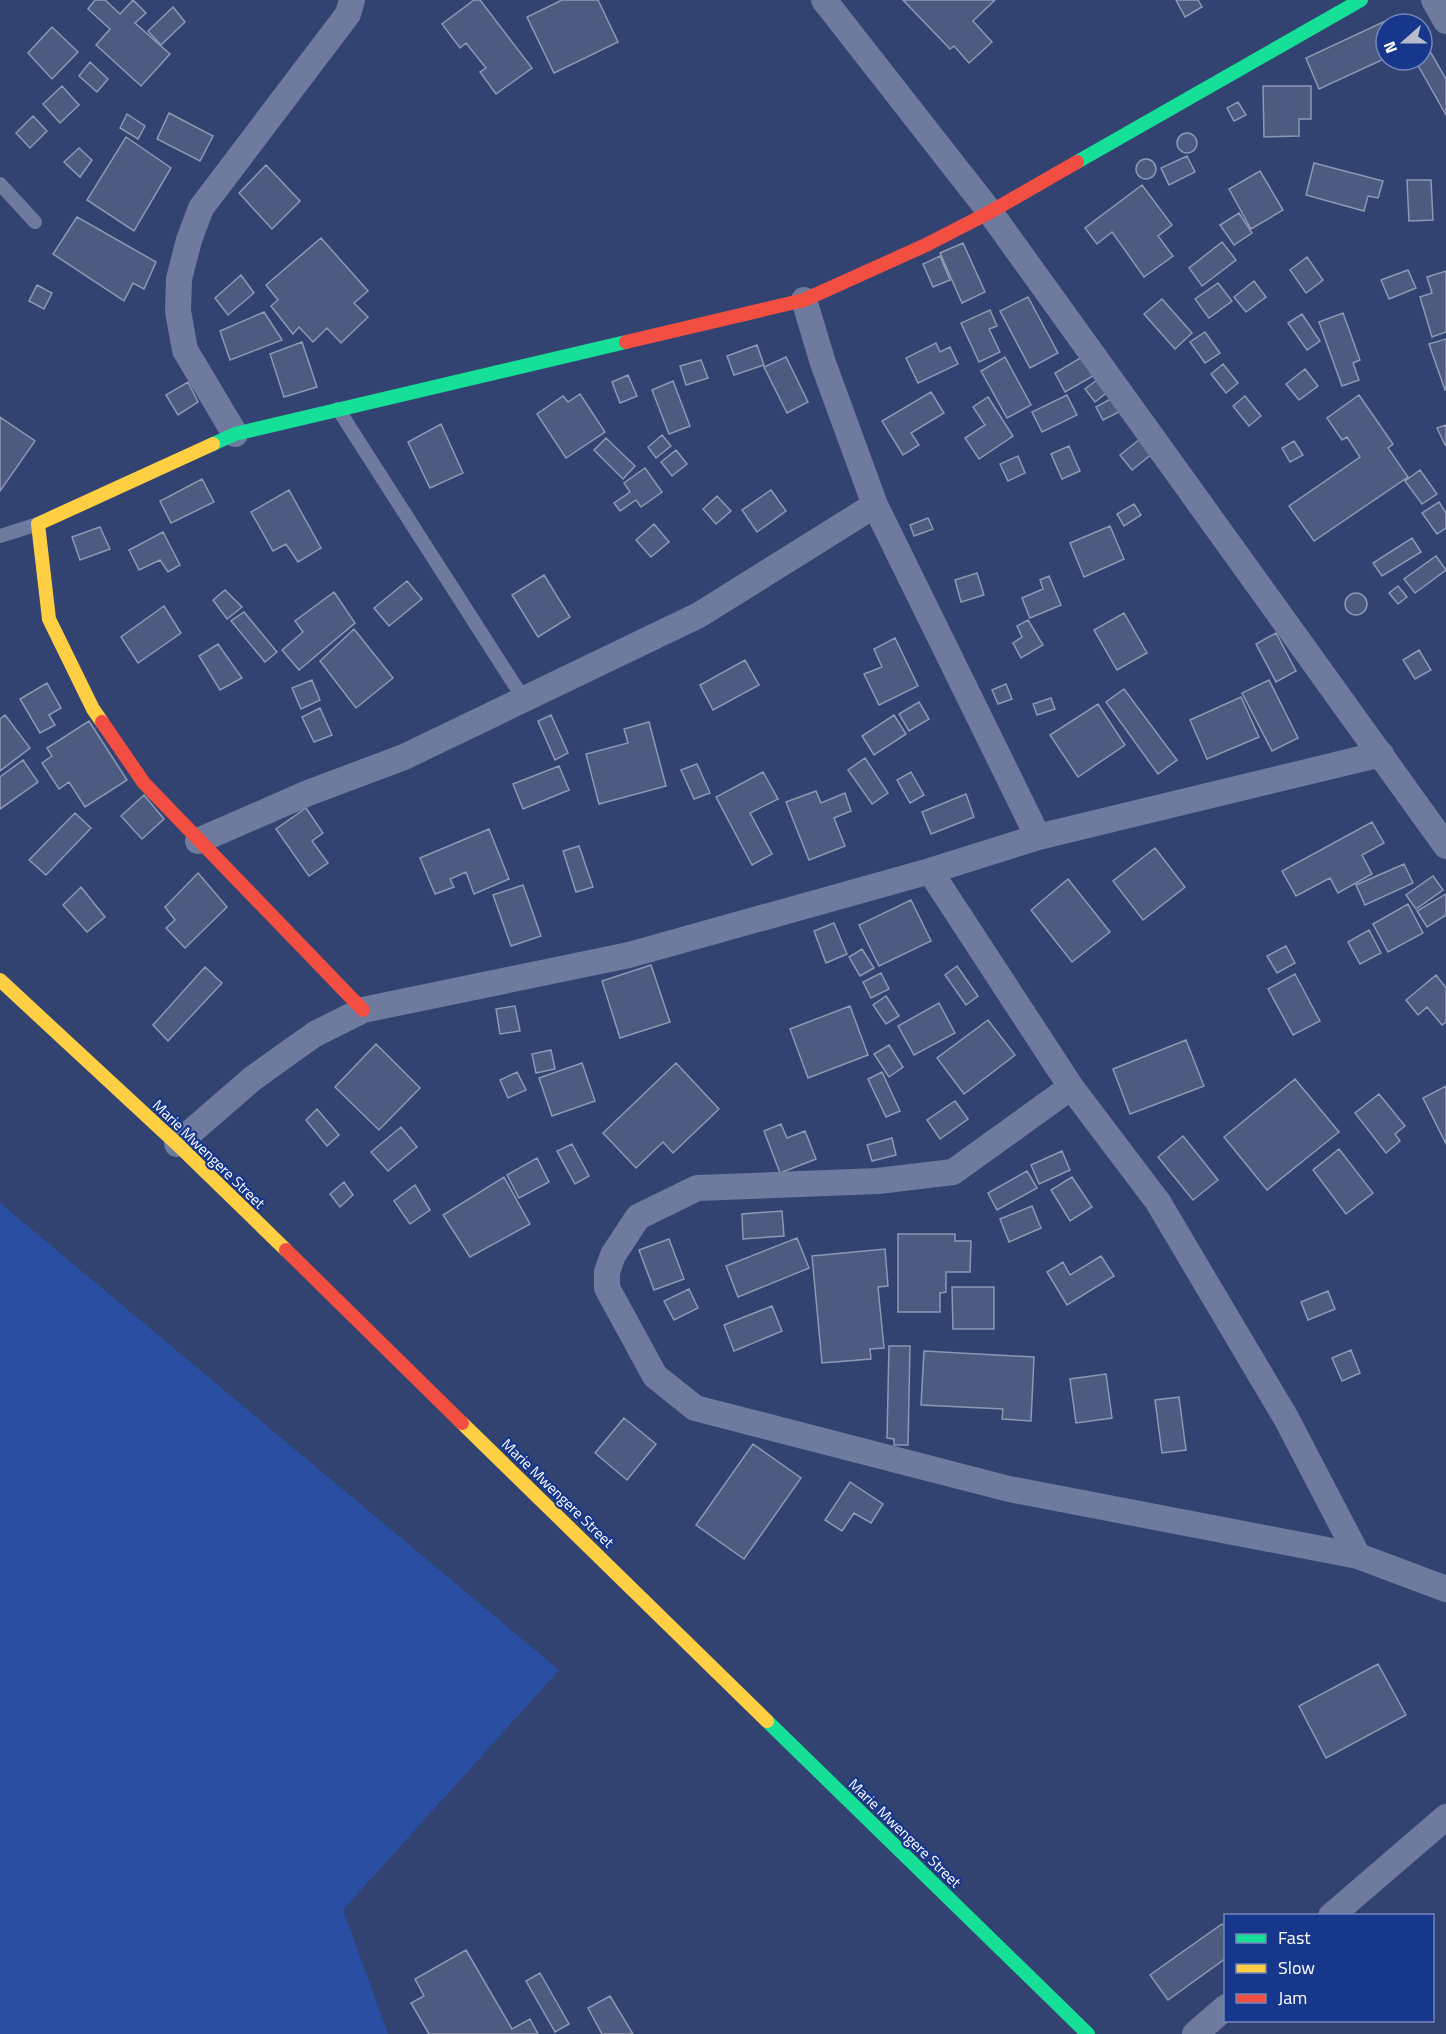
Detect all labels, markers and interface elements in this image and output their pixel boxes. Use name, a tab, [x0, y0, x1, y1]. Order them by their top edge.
north arrow	[1374, 12, 1434, 72]
text: N	[1377, 38, 1403, 57]
street label: Marie Mwengere Street	[147, 1094, 271, 1215]
street label: Marie Mwengere Street	[496, 1433, 620, 1554]
street label: Marie Mwengere Street	[843, 1773, 967, 1894]
legend	[1224, 1914, 1434, 2022]
text: Fast	[1278, 1924, 1311, 1951]
text: Slow	[1278, 1954, 1315, 1981]
text: Jam	[1278, 1984, 1307, 2011]

